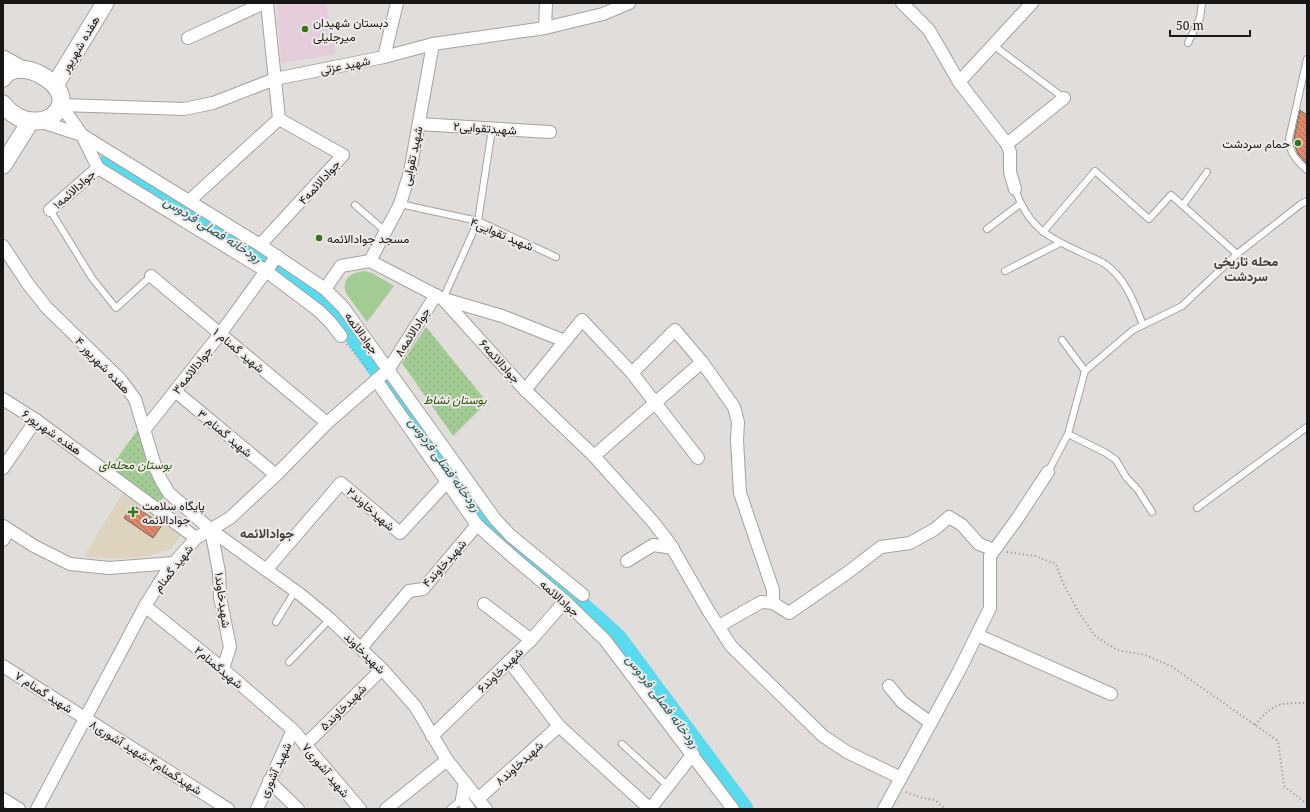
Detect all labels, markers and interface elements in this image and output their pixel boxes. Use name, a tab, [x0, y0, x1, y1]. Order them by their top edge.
street label: هفده شهریور	[56, 12, 104, 76]
scale bar	[1170, 12, 1250, 38]
place label: دبستان شهیدان میرجلیلی	[313, 14, 389, 45]
text: 50 m	[1176, 17, 1204, 34]
marker: دبستان شهیدان میرجلیلی	[300, 24, 310, 34]
street label: شهید عزتی	[318, 52, 372, 78]
street label: شهیدتقوایی۲	[453, 117, 517, 139]
street label: شهید تقوایی	[397, 125, 427, 187]
place label: حمام سردشت	[1222, 135, 1290, 152]
marker: حمام سردشت	[1293, 138, 1303, 148]
street label: جوادالائمه۴	[294, 156, 344, 208]
street label: جوادالائمه۱	[49, 165, 99, 213]
water label: رودخانه فصلی فردوس	[160, 192, 266, 267]
street label: شهید تقوایی۴	[468, 213, 536, 255]
place label: مسجد جوادالائمه	[327, 230, 410, 247]
marker: مسجد جوادالائمه	[314, 233, 324, 243]
district label: محله تاریخی سردشت	[1214, 252, 1278, 285]
street label: جوادالائمه۸	[390, 304, 434, 360]
street label: جوادالائمه	[341, 308, 383, 358]
street label: شهید گمنام ۱	[210, 323, 268, 377]
street label: هفده شهریور ۴	[71, 333, 135, 397]
street label: جوادالائمه۶	[476, 335, 524, 387]
street label: جوادالائمه۳	[168, 343, 216, 397]
park label: بوستان نشاط	[424, 391, 487, 408]
street label: هفده شهریور۶	[19, 405, 85, 459]
street label: شهید گمنام ۳	[194, 405, 256, 461]
water label: رودخانه فصلی فردوس	[405, 413, 486, 515]
park label: بوستان محله‌ای	[98, 456, 172, 473]
street label: شهیدخاوند۲	[343, 483, 399, 535]
place label: پایگاه سلامت جوادالائمه	[142, 497, 205, 528]
marker: پایگاه سلامت جوادالائمه	[127, 506, 139, 518]
district label: جوادالائمه	[240, 524, 294, 542]
street label: شهیدخاوند۴	[418, 535, 470, 591]
street label: شهید گمنام	[149, 541, 197, 595]
street label: شهیدخاوند۱	[211, 571, 235, 629]
street label: جوادالائمه	[536, 576, 584, 620]
street label: شهیدخاوند	[340, 628, 390, 678]
street label: شهیدگمنام۲	[191, 642, 247, 692]
street label: شهیدخاوند۶	[473, 644, 527, 696]
water label: رودخانه فصلی فردوس	[622, 651, 704, 752]
street label: شهید گمنام ۷	[12, 667, 76, 717]
street label: شهیدخاوند۵	[316, 680, 370, 734]
street label: شهیدگمنام۴-شهید آشوری۸	[86, 715, 206, 799]
street label: شهیدخاوند۸	[491, 737, 547, 789]
street label: شهید آشوری	[255, 739, 295, 801]
street label: شهید آشوری۷	[298, 739, 354, 801]

